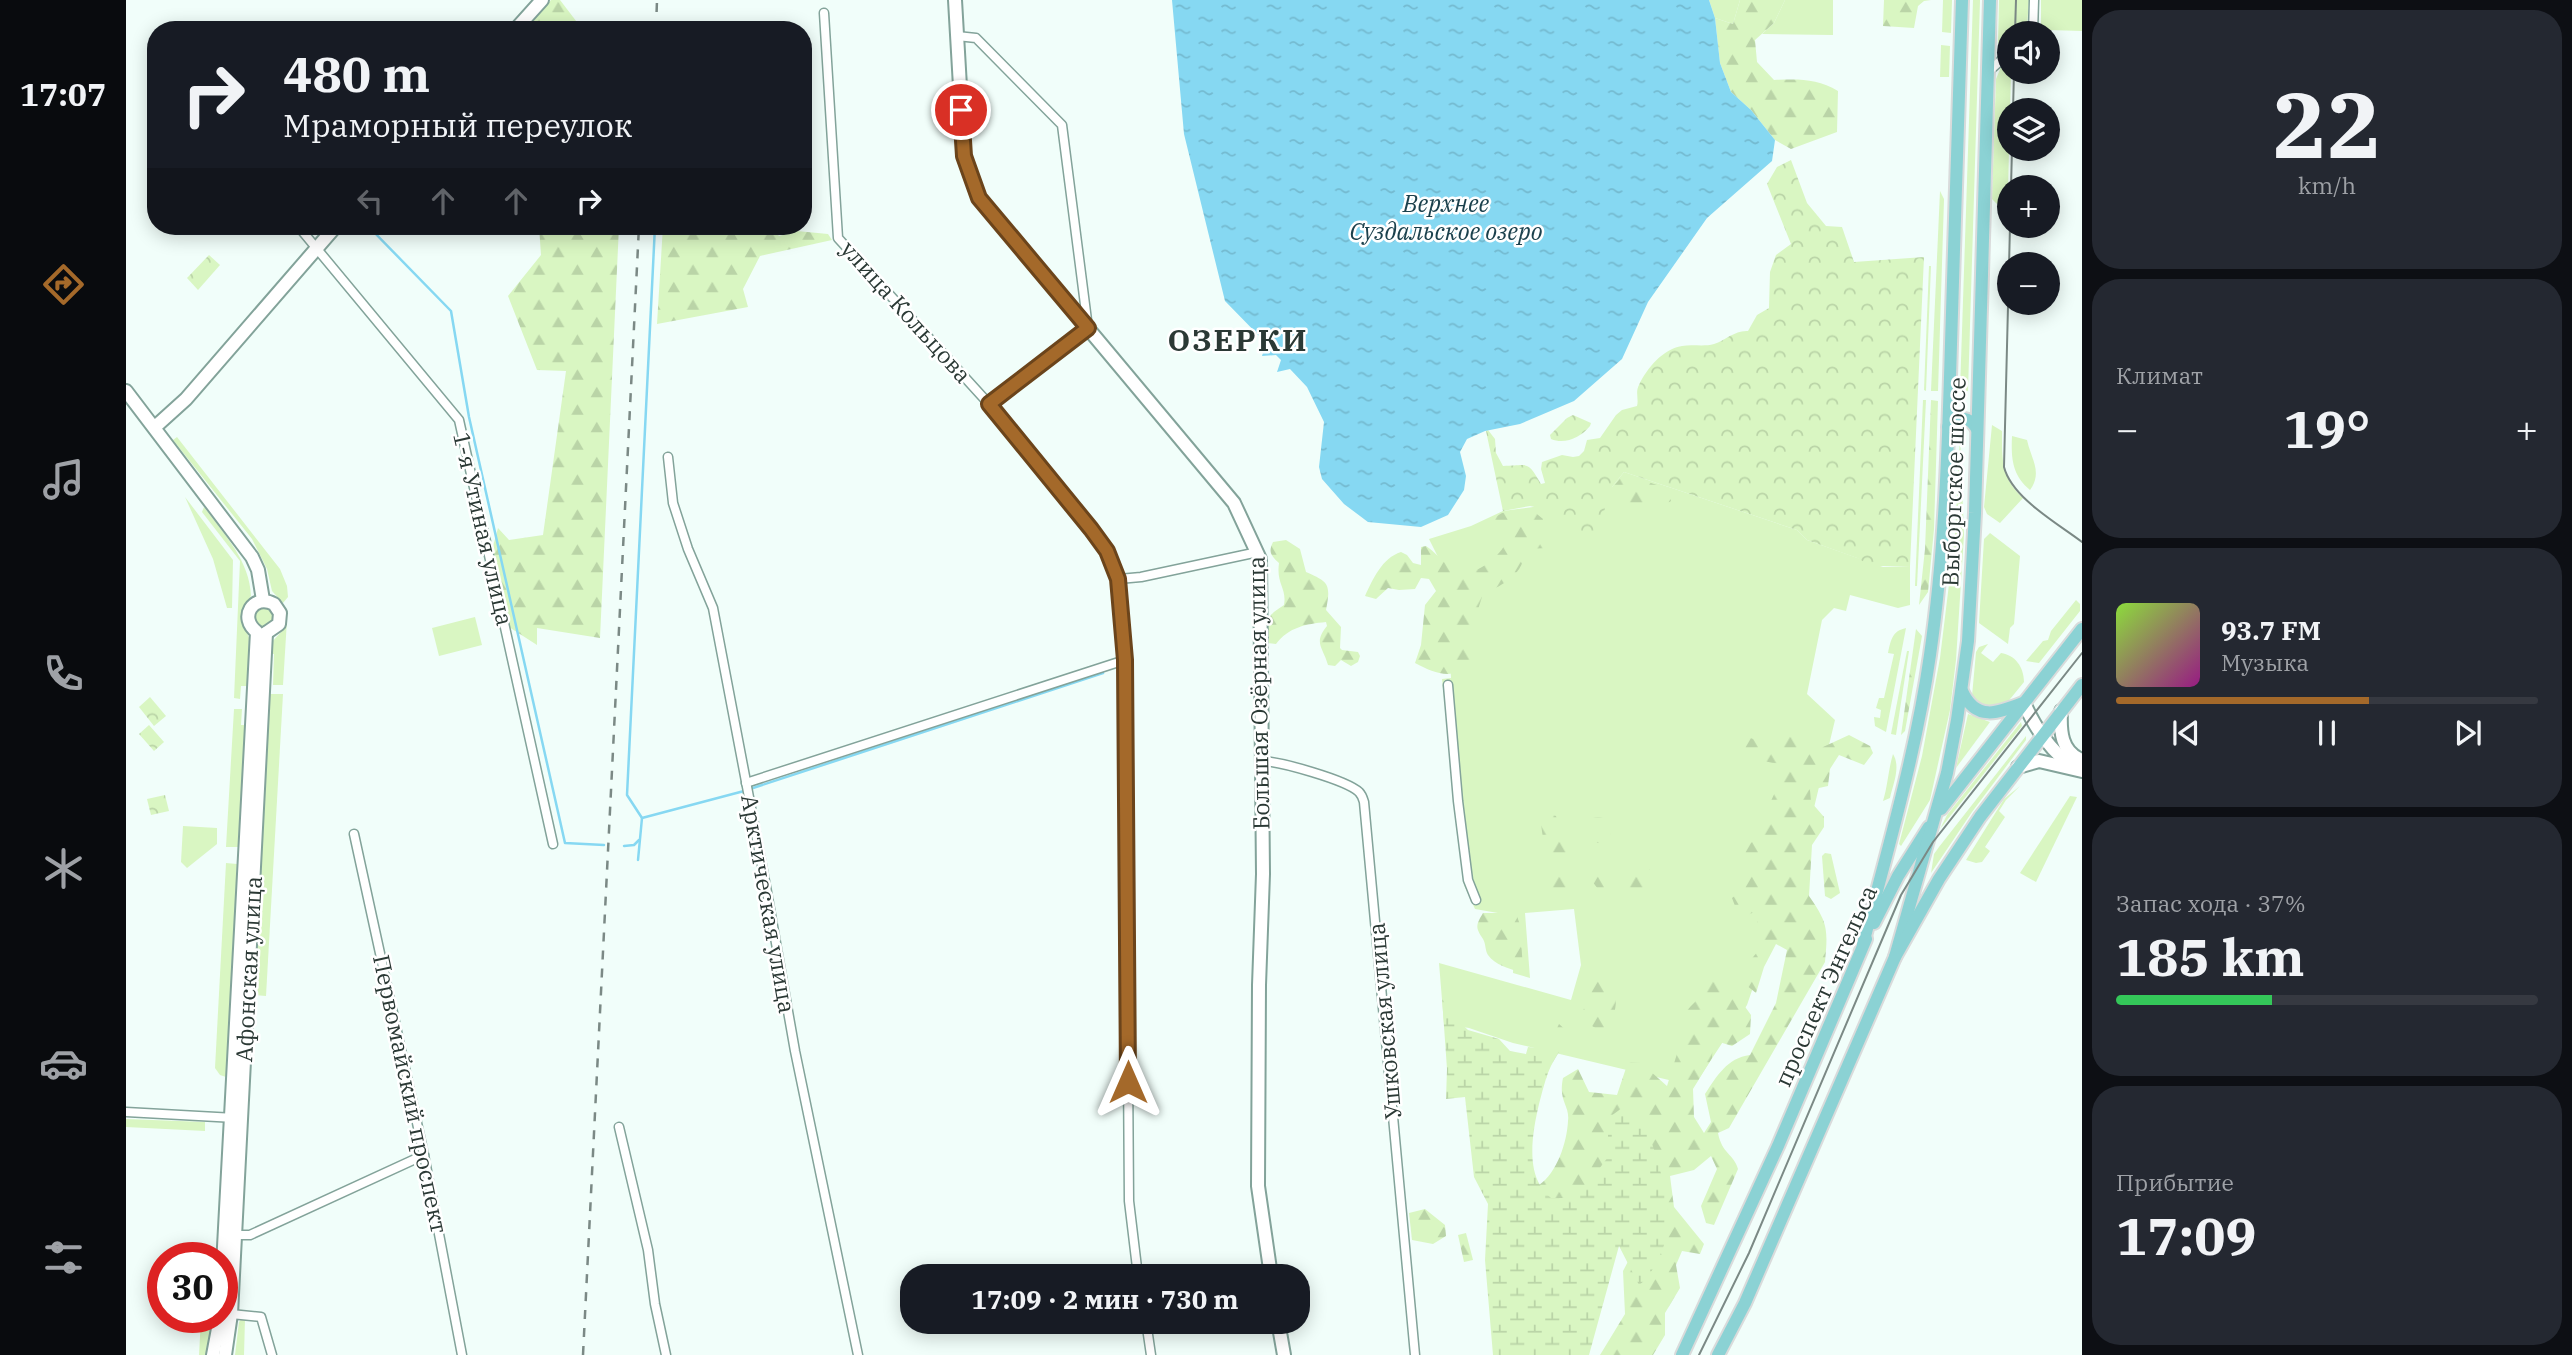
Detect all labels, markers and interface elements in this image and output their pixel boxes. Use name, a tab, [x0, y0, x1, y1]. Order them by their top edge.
map controls	[1997, 21, 2060, 315]
button: sound	[1997, 21, 2060, 84]
text: 480 m	[283, 42, 430, 105]
icon: right	[168, 49, 259, 140]
text: 22	[2272, 65, 2382, 183]
text: 17:07	[20, 73, 106, 115]
pin	[931, 80, 991, 140]
icon: arrive	[942, 91, 980, 129]
button: layers	[1997, 98, 2060, 161]
text: Мраморный переулок	[283, 104, 632, 146]
text: km/h	[2298, 170, 2356, 200]
button: +	[1997, 175, 2060, 238]
icon: left	[351, 182, 389, 220]
icon: ahead	[424, 182, 462, 220]
icon: ahead	[497, 182, 535, 220]
icon: right	[570, 182, 608, 220]
water label: Верхнее Суздальское озеро	[1349, 187, 1543, 247]
street label: улица Кольцова	[835, 234, 979, 389]
button: −	[1997, 252, 2060, 315]
icon: directions	[39, 260, 88, 309]
district label: ОЗЕРКИ	[1167, 320, 1309, 359]
text: Климат	[2116, 360, 2203, 390]
street label: Выборгское шоссе	[1934, 377, 1972, 587]
text: 19°	[2284, 395, 2370, 462]
text: −	[2116, 404, 2139, 453]
text: +	[2515, 404, 2538, 453]
street label: 1-я Утиная улица	[447, 429, 521, 628]
icon: music	[39, 455, 88, 504]
street label: Большая Озёрная улица	[1241, 556, 1275, 830]
text: 93.7 FM	[2221, 613, 2321, 647]
text: Музыка	[2221, 647, 2309, 677]
icon: phone	[39, 649, 88, 698]
icon: previous	[2167, 714, 2205, 752]
icon: pause	[2308, 714, 2346, 752]
icon: next	[2449, 714, 2487, 752]
street label: Арктическая улица	[735, 792, 803, 1015]
icon: climate	[39, 844, 88, 893]
street label: Афонская улица	[228, 875, 268, 1063]
street label: проспект Энгельса	[1767, 880, 1883, 1091]
text: Запас хода · 37%	[2116, 888, 2306, 918]
street label: Ушковская улица	[1360, 921, 1408, 1121]
text: 185 km	[2116, 923, 2305, 990]
street label: Первомайский проспект	[367, 952, 455, 1236]
icon: car	[39, 1039, 88, 1088]
position arrow	[1091, 1045, 1165, 1119]
text: Прибытие	[2116, 1167, 2234, 1197]
text: 17:09	[2116, 1202, 2257, 1269]
icon: filters	[39, 1233, 88, 1282]
speed limit sign: 30	[147, 1242, 238, 1333]
text: 17:09 · 2 мин · 730 m	[971, 1282, 1239, 1316]

